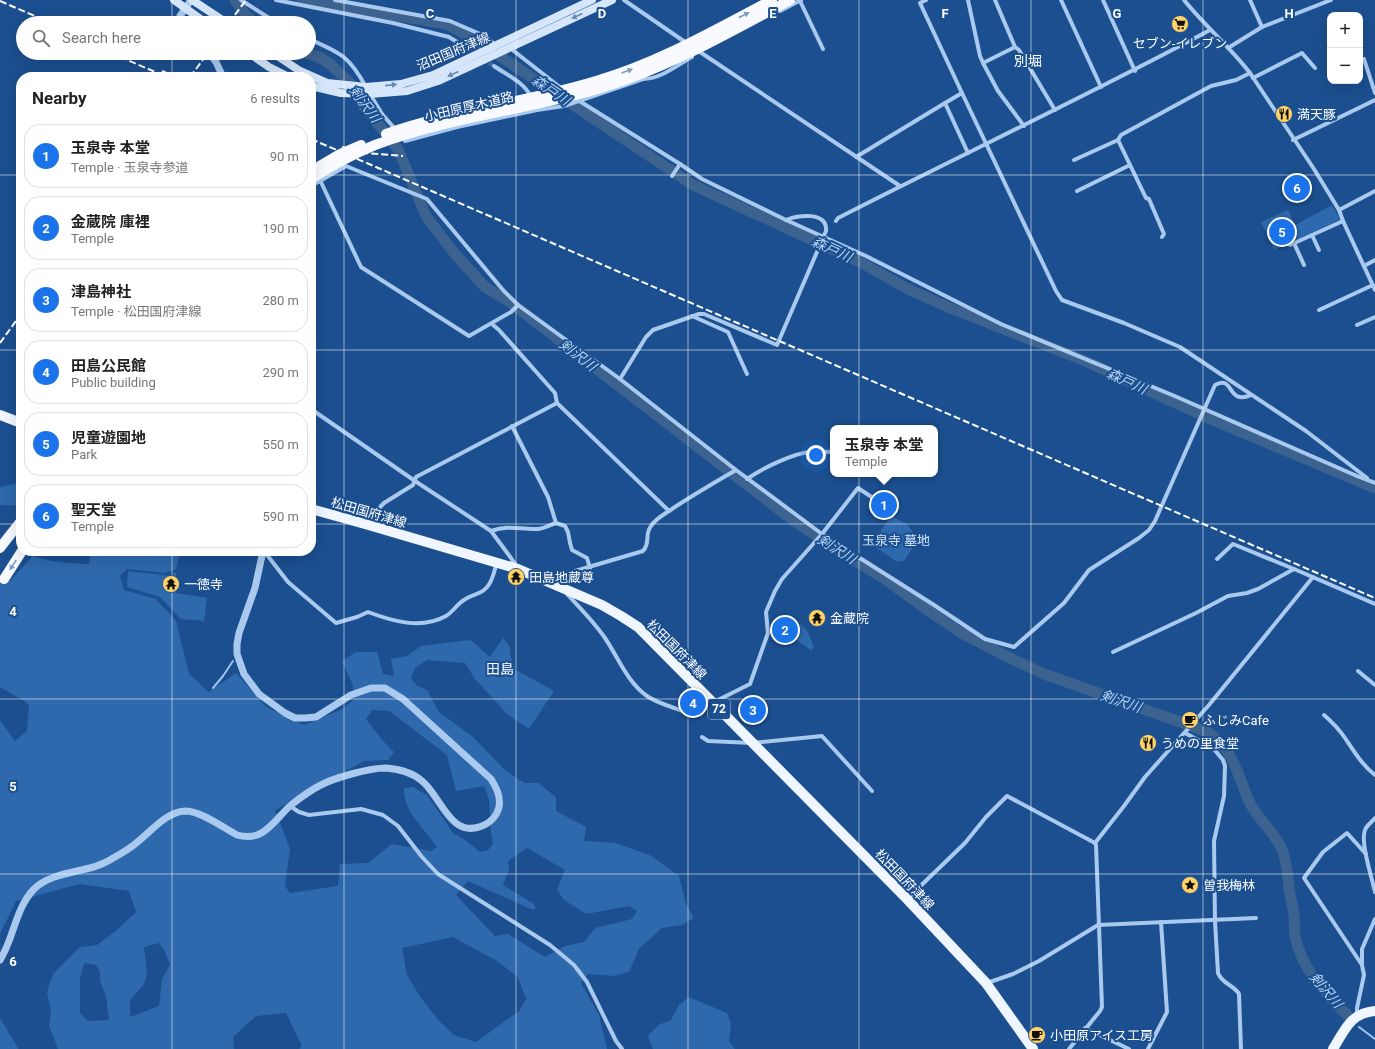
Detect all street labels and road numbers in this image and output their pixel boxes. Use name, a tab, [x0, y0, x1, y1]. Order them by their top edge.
street label: 沼田国府津線	[414, 29, 492, 74]
street label: 小田原厚木道路	[423, 89, 515, 124]
street label: 松田国府津線	[329, 495, 408, 530]
street label: 松田国府津線	[644, 616, 710, 682]
road number: 72	[708, 699, 730, 719]
street label: 松田国府津線	[872, 846, 937, 913]

